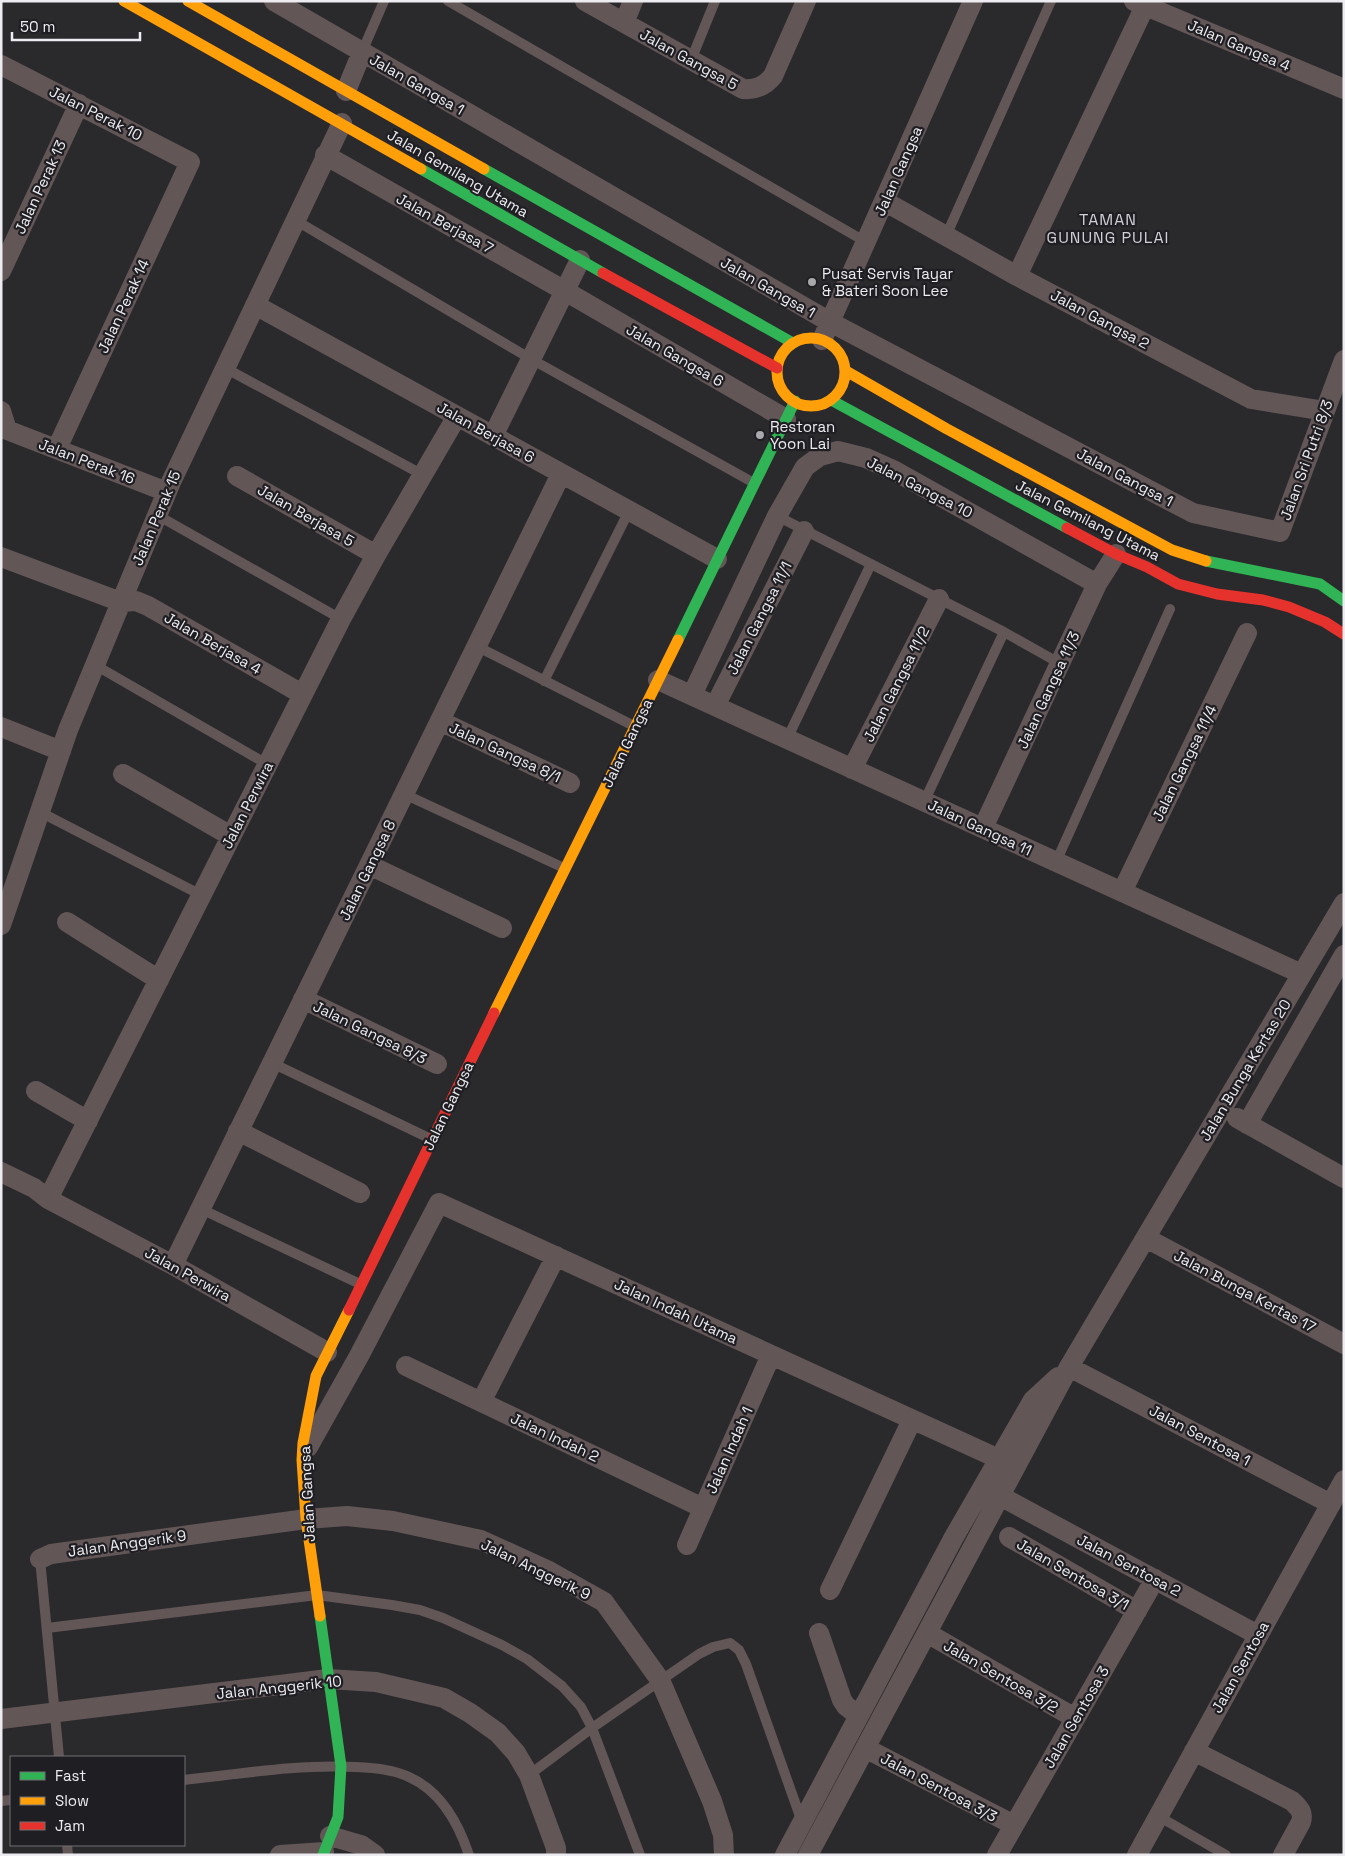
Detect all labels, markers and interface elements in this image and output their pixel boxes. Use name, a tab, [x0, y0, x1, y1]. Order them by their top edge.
scale bar	[12, 10, 140, 42]
street label: Jalan Gangsa 4	[1185, 15, 1293, 75]
text: 50 m	[20, 17, 55, 36]
street label: Jalan Gangsa 5	[637, 24, 741, 94]
street label: Jalan Gangsa 1	[366, 49, 468, 119]
street label: Jalan Perak 10	[46, 81, 146, 145]
street label: Jalan Gangsa	[870, 123, 926, 219]
street label: Jalan Gemilang Utama	[384, 125, 532, 221]
street label: Jalan Perak 13	[10, 137, 70, 237]
street label: Jalan Berjasa 7	[393, 189, 497, 257]
district label: TAMAN GUNUNG PULAI	[1047, 209, 1169, 248]
street label: Jalan Gangsa 1	[717, 252, 819, 322]
street label: Jalan Perak 14	[93, 256, 153, 356]
place label: Pusat Servis Tayar & Bateri Soon Lee	[822, 264, 954, 300]
marker: Pusat Servis Tayar & Bateri Soon Lee	[806, 276, 818, 288]
street label: Jalan Gangsa 2	[1047, 285, 1153, 353]
street label: Jalan Gangsa 6	[623, 319, 727, 391]
street label: Jalan Berjasa 6	[434, 397, 538, 467]
street label: Jalan Sri Putri 8/3	[1275, 397, 1337, 523]
place label: Restoran Yoon Lai	[770, 417, 835, 453]
marker: Restoran Yoon Lai	[754, 429, 766, 441]
street label: Jalan Perak 16	[36, 434, 138, 488]
street label: Jalan Gangsa 1	[1074, 444, 1176, 510]
street label: Jalan Gangsa 10	[864, 452, 976, 522]
street label: Jalan Perak 15	[127, 468, 185, 568]
street label: Jalan Gemilang Utama	[1012, 475, 1164, 565]
street label: Jalan Berjasa 5	[254, 480, 358, 550]
street label: Jalan Gangsa 11/1	[722, 558, 796, 678]
street label: Jalan Berjasa 4	[161, 608, 265, 678]
street label: Jalan Gangsa 11/2	[859, 623, 933, 745]
street label: Jalan Gangsa 11/3	[1012, 628, 1084, 752]
street label: Jalan Gangsa	[597, 695, 657, 790]
street label: Jalan Gangsa 11/4	[1147, 701, 1221, 825]
street label: Jalan Gangsa 8/1	[446, 718, 564, 786]
street label: Jalan Perwira	[217, 758, 277, 852]
street label: Jalan Gangsa 11	[925, 795, 1035, 859]
street label: Jalan Gangsa 8	[334, 817, 400, 923]
street label: Jalan Gangsa 8/3	[310, 996, 430, 1068]
street label: Jalan Bunga Kertas 20	[1195, 996, 1295, 1144]
street label: Jalan Gangsa	[418, 1058, 478, 1153]
street label: Jalan Perwira	[142, 1243, 235, 1306]
street label: Jalan Bunga Kertas 17	[1171, 1245, 1319, 1337]
street label: Jalan Indah Utama	[611, 1274, 741, 1348]
street label: Jalan Sentosa 1	[1146, 1400, 1254, 1470]
street label: Jalan Indah 1	[701, 1404, 757, 1496]
street label: Jalan Indah 2	[508, 1408, 602, 1466]
street label: Jalan Gangsa	[295, 1445, 319, 1543]
street label: Jalan Anggerik 9	[66, 1525, 188, 1561]
street label: Jalan Sentosa 2	[1074, 1530, 1184, 1600]
street label: Jalan Anggerik 9	[478, 1534, 594, 1604]
street label: Jalan Sentosa 3/1	[1013, 1534, 1133, 1614]
street label: Jalan Sentosa	[1207, 1618, 1273, 1716]
street label: Jalan Sentosa 3/2	[940, 1635, 1062, 1717]
street label: Jalan Sentosa 3	[1039, 1663, 1113, 1771]
street label: Jalan Anggerik 10	[215, 1671, 343, 1703]
street label: Jalan Sentosa 3/3	[877, 1748, 1001, 1826]
legend	[10, 1756, 185, 1846]
text: Fast	[55, 1766, 86, 1785]
text: Slow	[55, 1791, 89, 1810]
text: Jam	[55, 1816, 85, 1835]

